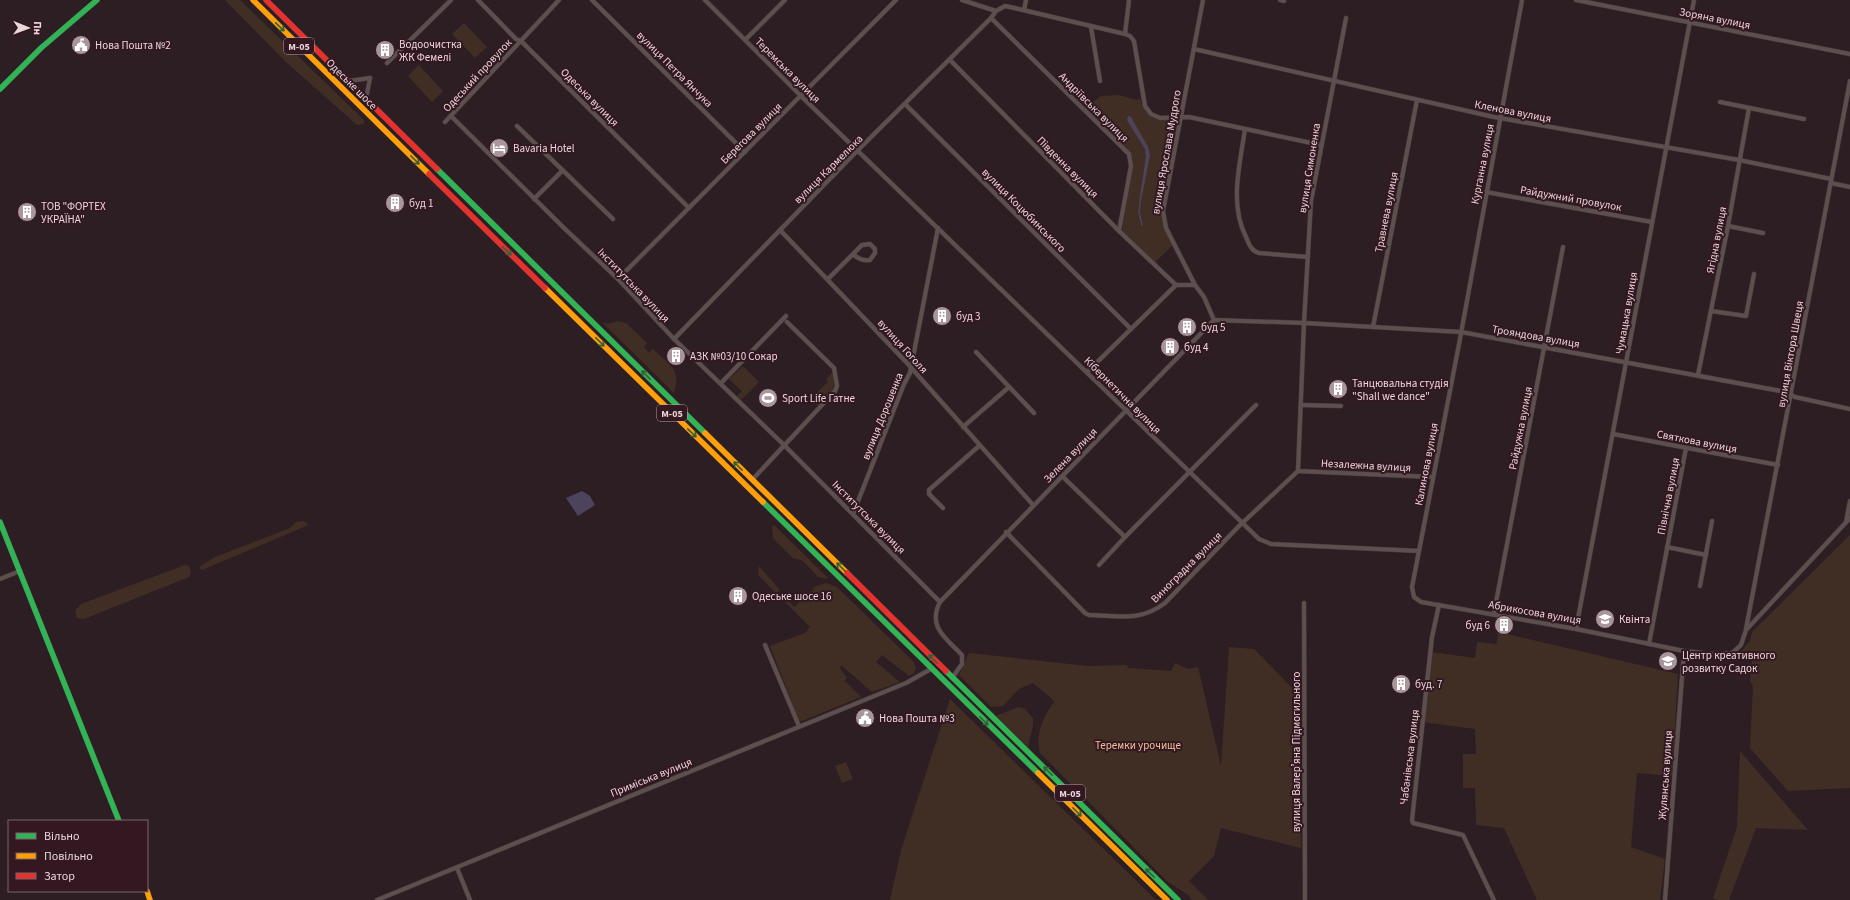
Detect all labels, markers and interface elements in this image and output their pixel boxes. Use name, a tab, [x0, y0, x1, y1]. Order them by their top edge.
street label: Зоряна вулиця	[1678, 4, 1752, 33]
north arrow	[8, 8, 48, 48]
text: Пн	[30, 21, 45, 35]
one-way arrow	[275, 22, 285, 32]
street label: вулиця Петра Янчука	[633, 28, 716, 111]
public building icon: Нова Пошта №2	[70, 34, 92, 56]
street label: Теремська вулиця	[752, 34, 824, 106]
street label: Одеський провулок	[439, 35, 516, 115]
place label: Водоочистка ЖК Фемелі	[399, 37, 462, 65]
place label: Нова Пошта №2	[95, 38, 171, 53]
road number: М-05	[284, 38, 314, 54]
building icon: Водоочистка ЖК Фемелі	[374, 39, 396, 61]
street label: Одеське шосе	[323, 56, 381, 114]
street label: Одеська вулиця	[557, 65, 622, 130]
street label: Андріївська вулиця	[1055, 69, 1132, 146]
street label: вулиця Ярослава Мудрого	[1148, 89, 1185, 215]
street label: Кленова вулиця	[1473, 97, 1553, 126]
street label: Берегова вулиця	[717, 99, 785, 167]
street label: вулиця Симоненка	[1295, 122, 1324, 214]
street label: Курганна вулиця	[1467, 123, 1498, 206]
street label: вулиця Кармелюка	[791, 132, 866, 207]
street label: Південна вулиця	[1034, 133, 1102, 201]
hotel icon: Bavaria Hotel	[488, 137, 510, 159]
place label: Bavaria Hotel	[513, 141, 575, 156]
one-way arrow	[410, 155, 420, 165]
street label: вулиця Коцюбинського	[978, 165, 1069, 256]
street label: Травнева вулиця	[1371, 170, 1402, 254]
street label: Райдужний провулок	[1519, 182, 1623, 215]
building icon: буд 1	[384, 192, 406, 214]
place label: буд 1	[409, 196, 434, 211]
place label: ТОВ "ФОРТЕХ УКРАЇНА"	[41, 199, 106, 227]
building icon: ТОВ "ФОРТЕХ УКРАЇНА"	[16, 201, 38, 223]
street label: Ягідна вулиця	[1703, 205, 1730, 275]
street label: Інститутська вулиця	[594, 245, 673, 326]
one-way arrow	[502, 246, 512, 256]
street label: Чумацька вулиця	[1612, 271, 1641, 355]
street label: вулиця Віктора Швеця	[1774, 300, 1807, 409]
building icon: буд 3	[931, 305, 953, 327]
place label: буд 3	[956, 309, 981, 324]
street label: вулиця Гоголя	[874, 316, 931, 377]
building icon: буд 5	[1176, 316, 1198, 338]
place label: буд 5	[1201, 320, 1226, 335]
street label: Трояндова вулиця	[1491, 321, 1581, 352]
building icon: буд 4	[1159, 336, 1181, 358]
one-way arrow	[595, 337, 605, 347]
place label: буд 4	[1184, 340, 1209, 355]
building icon: АЗК №03/10 Сокар	[665, 345, 687, 367]
place label: АЗК №03/10 Сокар	[690, 349, 778, 364]
street label: Кібернетична вулиця	[1081, 353, 1165, 437]
one-way arrow	[641, 370, 651, 380]
street label: вулиця Дорошенка	[858, 370, 907, 462]
place label: Танцювальна студія "Shall we dance"	[1352, 376, 1449, 404]
building icon: Танцювальна студія "Shall we dance"	[1327, 378, 1349, 400]
street label: Райдужна вулиця	[1505, 385, 1536, 471]
sports icon: Sport Life Гатне	[757, 387, 779, 409]
place label: Sport Life Гатне	[782, 391, 856, 406]
road number: М-05	[657, 405, 687, 421]
street label: Калинова вулиця	[1411, 421, 1442, 507]
street label: Зелена вулиця	[1040, 425, 1100, 486]
street label: Святкова вулиця	[1655, 426, 1738, 457]
one-way arrow	[687, 428, 697, 438]
street label: Незалежна вулиця	[1320, 456, 1412, 475]
street label: Північна вулиця	[1654, 456, 1683, 536]
one-way arrow	[733, 461, 743, 471]
street label: Інститутська вулиця	[829, 477, 909, 557]
street label: Виноградна вулиця	[1147, 528, 1225, 606]
one-way arrow	[836, 562, 846, 572]
building icon: Одеське шосе 16	[727, 585, 749, 607]
place label: Одеське шосе 16	[752, 589, 832, 604]
street label: Абрикосова вулиця	[1487, 597, 1583, 628]
school or university icon: Квінта	[1594, 608, 1616, 630]
place label: Квінта	[1619, 612, 1650, 627]
building icon: буд 6	[1493, 614, 1515, 636]
place label: буд 6	[1466, 618, 1491, 633]
place label: Центр креативного розвитку Садок	[1682, 648, 1775, 676]
school or university icon: Центр креативного розвитку Садок	[1657, 650, 1679, 672]
one-way arrow	[928, 654, 938, 664]
street label: вулиця Валерʼяна Підмогильного	[1289, 672, 1304, 832]
building icon: буд. 7	[1390, 673, 1412, 695]
place label: буд. 7	[1415, 677, 1442, 692]
public building icon: Нова Пошта №3	[854, 707, 876, 729]
street label: Чабанівська вулиця	[1396, 709, 1423, 806]
place label: Нова Пошта №3	[879, 711, 955, 726]
one-way arrow	[979, 716, 989, 726]
street label: Жулянська вулиця	[1655, 730, 1676, 820]
park label: Теремки урочище	[1095, 738, 1181, 753]
street label: Приміська вулиця	[608, 754, 694, 801]
one-way arrow	[1043, 766, 1053, 776]
road number: М-05	[1055, 785, 1085, 801]
one-way arrow	[1072, 807, 1082, 817]
legend	[8, 820, 148, 892]
text: Вільно	[44, 828, 80, 845]
text: Повільно	[44, 848, 93, 865]
text: Затор	[44, 868, 75, 885]
one-way arrow	[1145, 868, 1155, 878]

